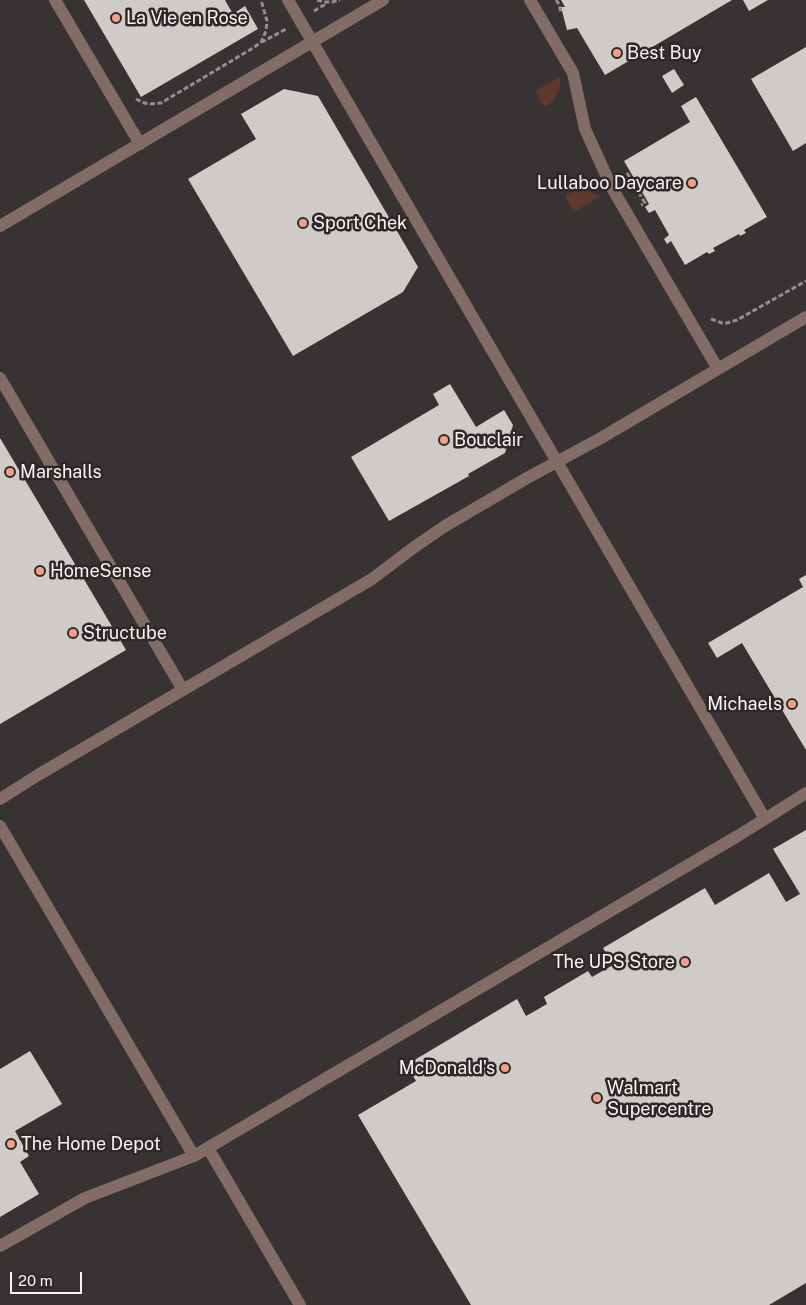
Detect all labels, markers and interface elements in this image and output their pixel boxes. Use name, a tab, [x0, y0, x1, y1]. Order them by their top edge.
place label: La Vie en Rose	[126, 7, 248, 29]
marker: La Vie en Rose	[110, 12, 122, 24]
place label: Best Buy	[627, 42, 702, 64]
marker: Best Buy	[611, 47, 623, 59]
place label: Lullaboo Daycare	[537, 172, 682, 194]
marker: Lullaboo Daycare	[686, 177, 698, 189]
place label: Sport Chek	[313, 212, 407, 234]
marker: Sport Chek	[297, 217, 309, 229]
place label: Bouclair	[454, 429, 523, 451]
marker: Bouclair	[438, 434, 450, 446]
place label: Marshalls	[20, 461, 102, 483]
marker: Marshalls	[4, 466, 16, 478]
place label: HomeSense	[50, 560, 151, 582]
marker: HomeSense	[34, 565, 46, 577]
place label: Structube	[83, 622, 167, 644]
marker: Structube	[67, 627, 79, 639]
place label: Michaels	[707, 693, 782, 715]
marker: Michaels	[786, 698, 798, 710]
place label: The UPS Store	[553, 951, 675, 973]
marker: The UPS Store	[679, 956, 691, 968]
place label: McDonald's	[399, 1057, 495, 1079]
marker: McDonald's	[499, 1062, 511, 1074]
place label: Walmart Supercentre	[607, 1077, 711, 1120]
marker: Walmart Supercentre	[591, 1092, 603, 1104]
place label: The Home Depot	[21, 1133, 161, 1155]
marker: The Home Depot	[5, 1138, 17, 1150]
scale bar	[12, 1262, 85, 1294]
text: 20 m	[18, 1272, 53, 1289]

